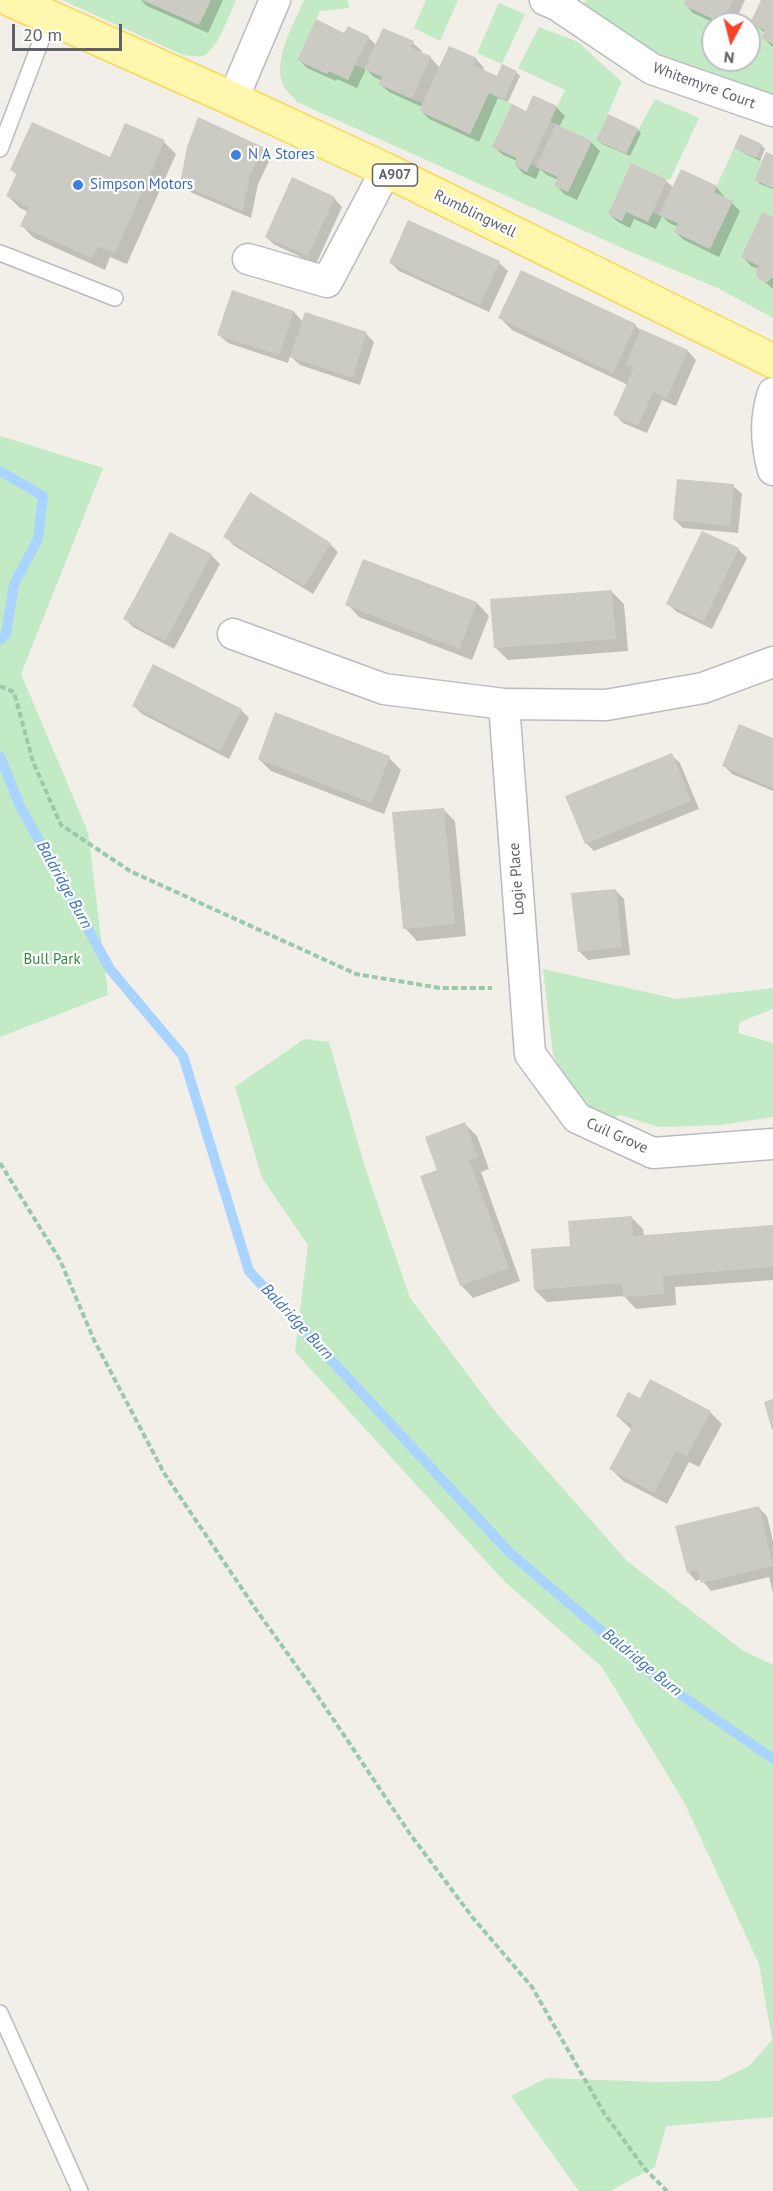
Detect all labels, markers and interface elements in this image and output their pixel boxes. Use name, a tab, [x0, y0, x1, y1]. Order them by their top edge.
scale bar	[15, 12, 124, 50]
north arrow	[701, 12, 761, 72]
text: 20 m	[23, 23, 62, 46]
text: N	[723, 47, 735, 68]
street label: Whitemyre Court	[650, 59, 758, 113]
place label: N A Stores	[248, 146, 315, 164]
marker: N A Stores	[229, 148, 243, 162]
road number: A907	[372, 164, 418, 186]
place label: Simpson Motors	[90, 176, 193, 194]
marker: Simpson Motors	[71, 178, 85, 192]
street label: Rumblingwell	[431, 186, 519, 242]
water label: Baldridge Burn	[32, 838, 96, 932]
street label: Logie Place	[505, 842, 529, 916]
park label: Bull Park	[23, 951, 81, 969]
street label: Cuil Grove	[583, 1114, 651, 1158]
water label: Baldridge Burn	[257, 1280, 337, 1364]
water label: Baldridge Burn	[598, 1625, 686, 1701]

